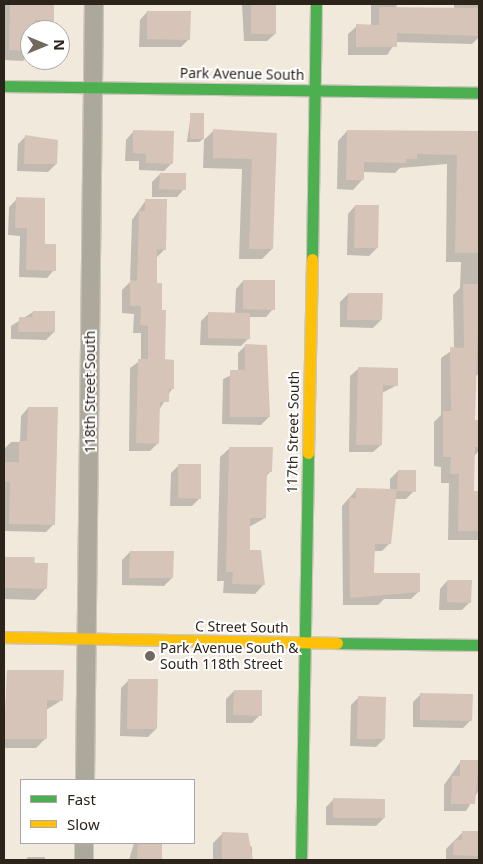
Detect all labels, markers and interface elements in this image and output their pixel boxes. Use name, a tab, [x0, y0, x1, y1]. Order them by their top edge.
north arrow	[20, 20, 70, 70]
text: N	[50, 39, 69, 51]
street label: Park Avenue South	[180, 65, 304, 83]
street label: 118th Street South	[82, 331, 98, 453]
street label: 117th Street South	[284, 371, 302, 493]
street label: C Street South	[195, 618, 289, 636]
place label: Park Avenue South & South 118th Street	[160, 640, 298, 672]
marker: Park Avenue South & South 118th Street	[144, 650, 156, 662]
legend	[20, 779, 195, 844]
text: Fast	[67, 789, 96, 809]
text: Slow	[67, 814, 100, 834]

